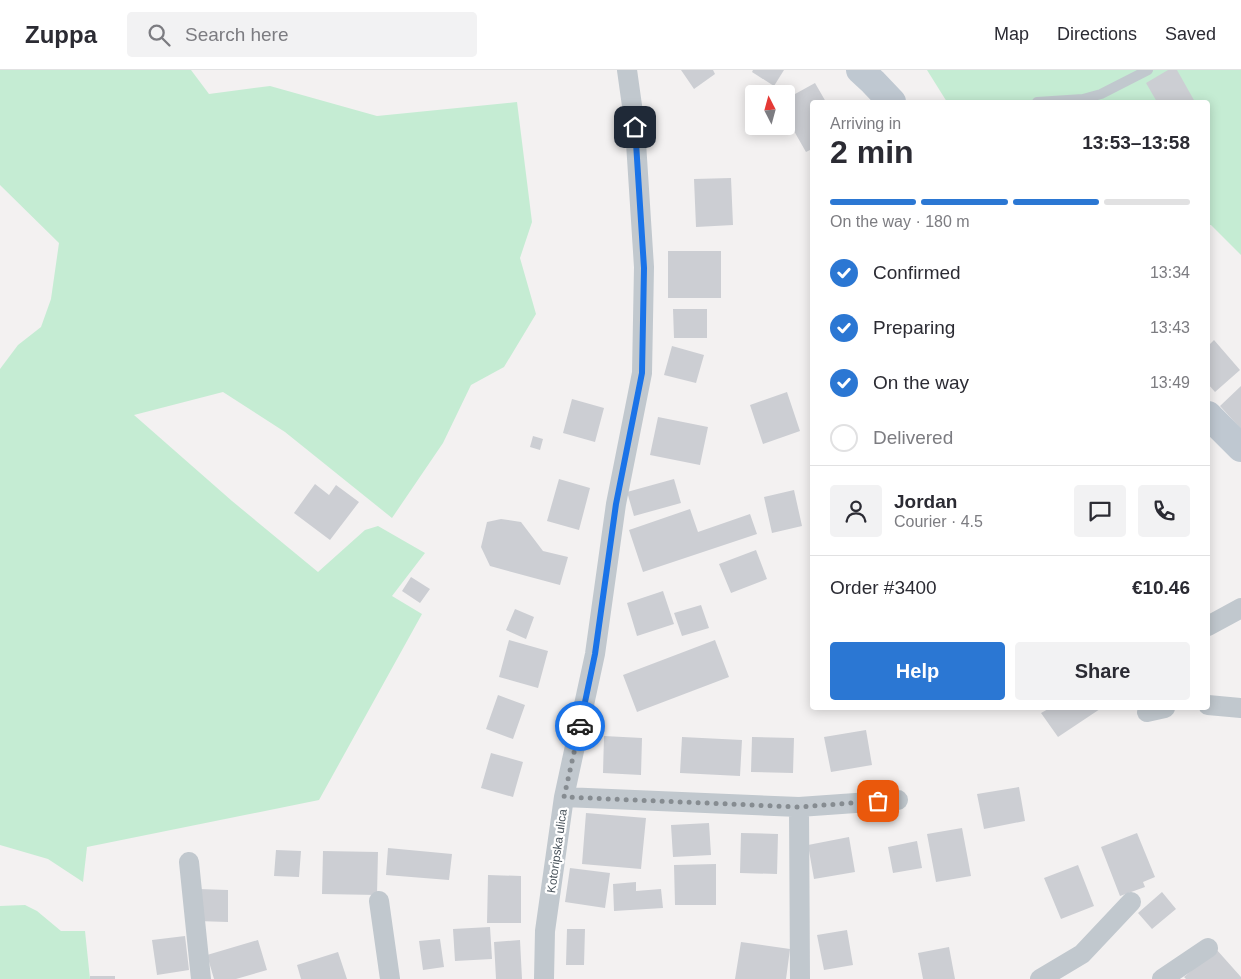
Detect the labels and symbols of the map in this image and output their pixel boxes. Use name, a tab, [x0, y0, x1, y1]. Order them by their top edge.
north arrow	[745, 85, 795, 135]
pin	[614, 106, 656, 148]
courier	[555, 701, 605, 751]
pin	[857, 780, 899, 822]
street label: Kotoripska ulica	[544, 808, 570, 894]

